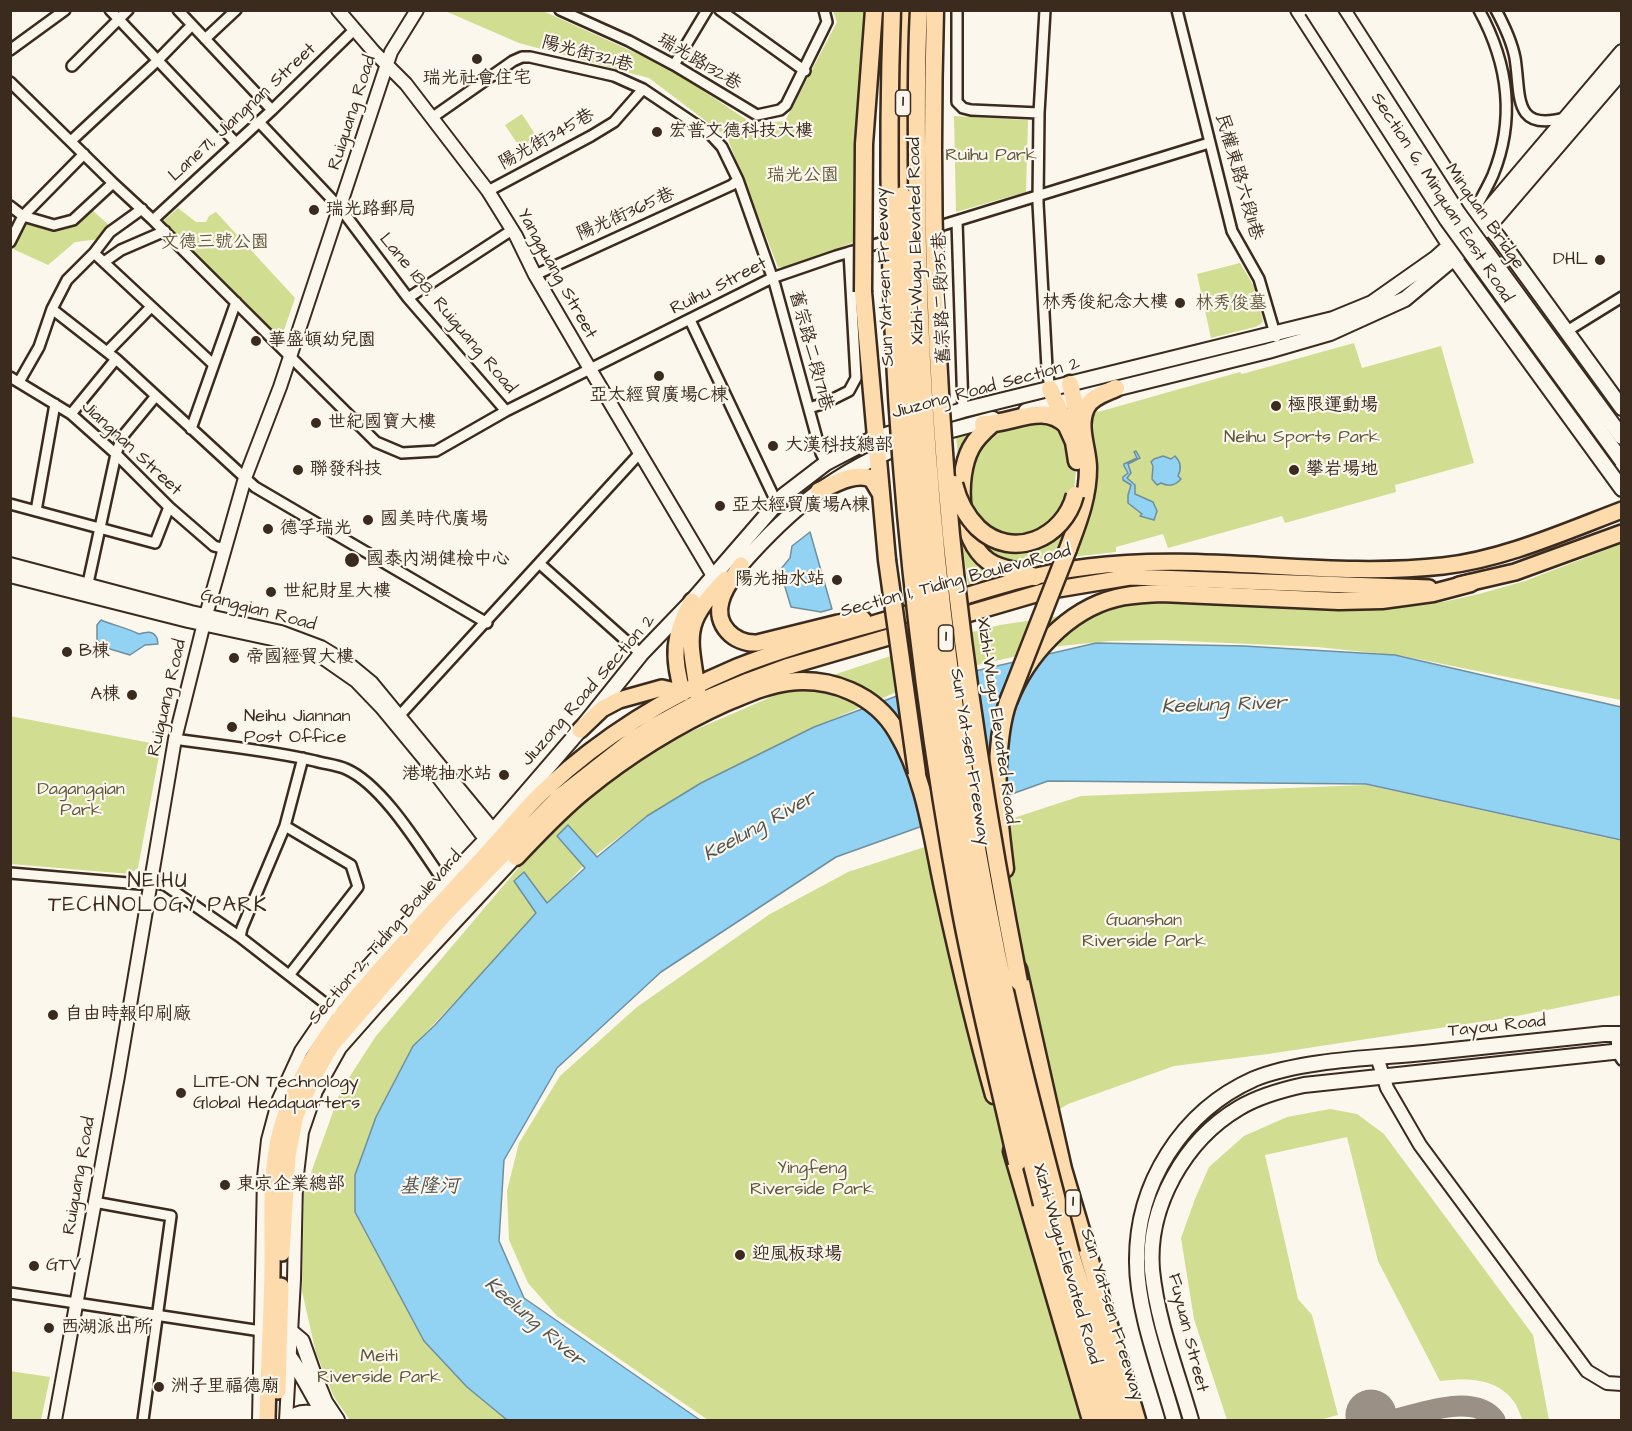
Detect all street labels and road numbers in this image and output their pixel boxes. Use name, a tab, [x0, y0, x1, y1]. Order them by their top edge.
street label: 瑞光路132巷	[653, 30, 745, 96]
street label: 陽光街321巷	[539, 32, 635, 78]
street label: Lane71, Jiangnan Street	[165, 39, 321, 187]
street label: Ruiguang Road	[324, 53, 382, 173]
street label: Section 6, Minquan East Road	[1365, 89, 1517, 307]
road number: 1	[896, 90, 910, 116]
street label: 陽光街345巷	[495, 105, 599, 175]
street label: 民權東路六段11巷	[1210, 111, 1266, 243]
street label: Xizhi-Wugu Elevated Road	[904, 137, 930, 345]
street label: Minquan Bridge	[1440, 160, 1528, 274]
street label: 陽光街365巷	[574, 184, 678, 246]
street label: Sun Yat-sen Freeway	[872, 187, 900, 367]
street label: Yangguang Street	[511, 205, 601, 343]
street label: Lane 188, Ruiguang Road	[374, 229, 520, 399]
street label: 舊宗路二段135巷	[930, 232, 956, 364]
street label: Ruihu Street	[667, 253, 771, 321]
street label: 舊宗路二段171巷	[784, 288, 836, 414]
street label: Jiuzong Road Section 2	[890, 353, 1082, 425]
street label: Jiangnan Street	[76, 397, 186, 501]
street label: Section 1, Tiding BoulevaRoad	[838, 541, 1074, 623]
street label: Gangqian Road	[198, 585, 318, 637]
street label: Jiuzong Road Section 2	[517, 611, 661, 771]
street label: Xizhi-Wugu Elevated Road	[971, 617, 1021, 825]
road number: 1	[938, 625, 954, 651]
street label: Ruiguang Road	[144, 638, 192, 758]
street label: Sun Yat-sen Freeway	[944, 667, 994, 847]
street label: Section 2, Tiding Boulevard	[305, 847, 467, 1029]
street label: Tayou Road	[1447, 1011, 1547, 1043]
street label: Ruiguang Road	[59, 1115, 101, 1237]
street label: Xizhi-Wugu Elevated Road	[1027, 1161, 1105, 1367]
road number: 1	[1066, 1190, 1080, 1216]
street label: Sun Yat-sen Freeway	[1075, 1226, 1147, 1404]
street label: Fuyuan Street	[1162, 1271, 1212, 1395]

